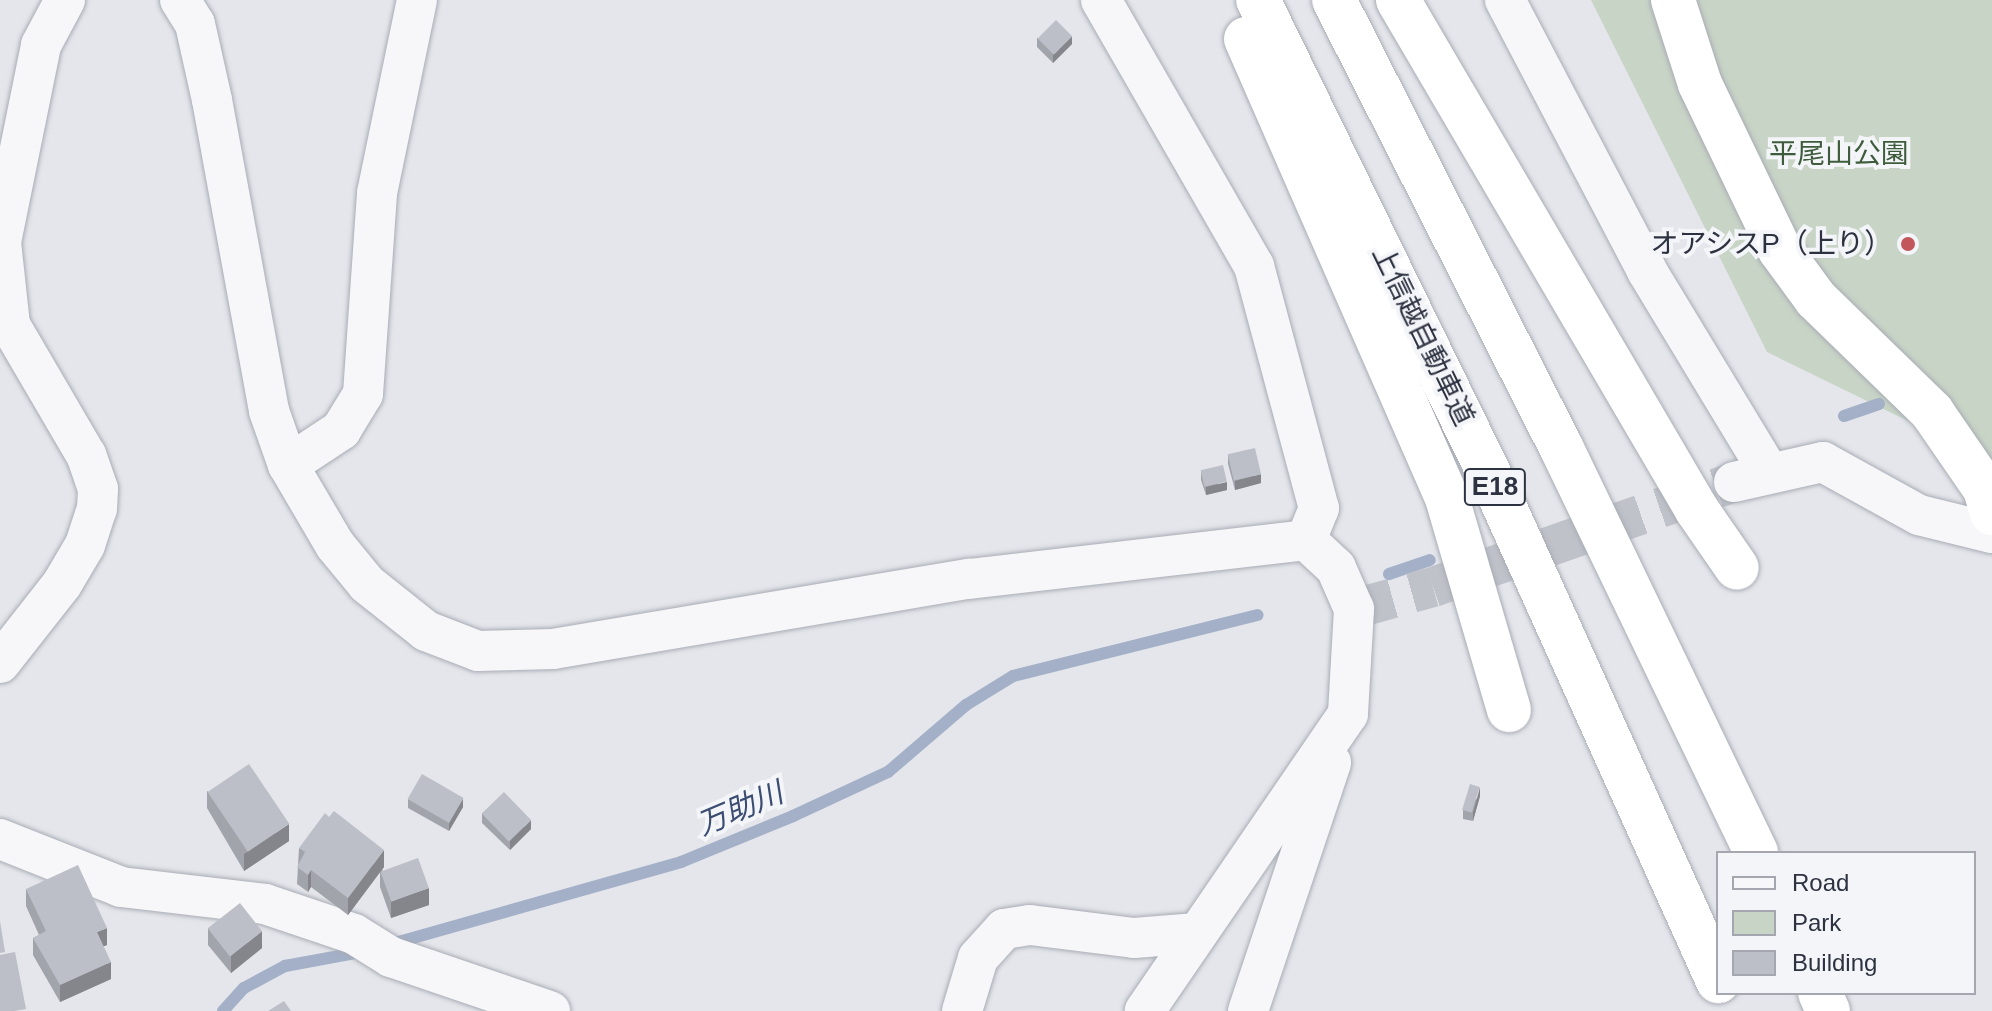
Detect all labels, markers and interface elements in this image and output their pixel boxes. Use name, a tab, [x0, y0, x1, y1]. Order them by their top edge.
park label: 平尾山公園	[1769, 137, 1909, 171]
place label: オアシスP（上り）	[1649, 227, 1892, 261]
marker: オアシスP（上り）	[1899, 235, 1917, 253]
street label: 上信越自動車道	[1365, 241, 1481, 431]
road number: E18	[1463, 465, 1527, 509]
water label: 万助川	[692, 775, 788, 843]
legend	[1716, 851, 1976, 995]
text: Road	[1792, 869, 1849, 896]
text: Park	[1792, 909, 1841, 936]
text: Building	[1792, 949, 1877, 976]

